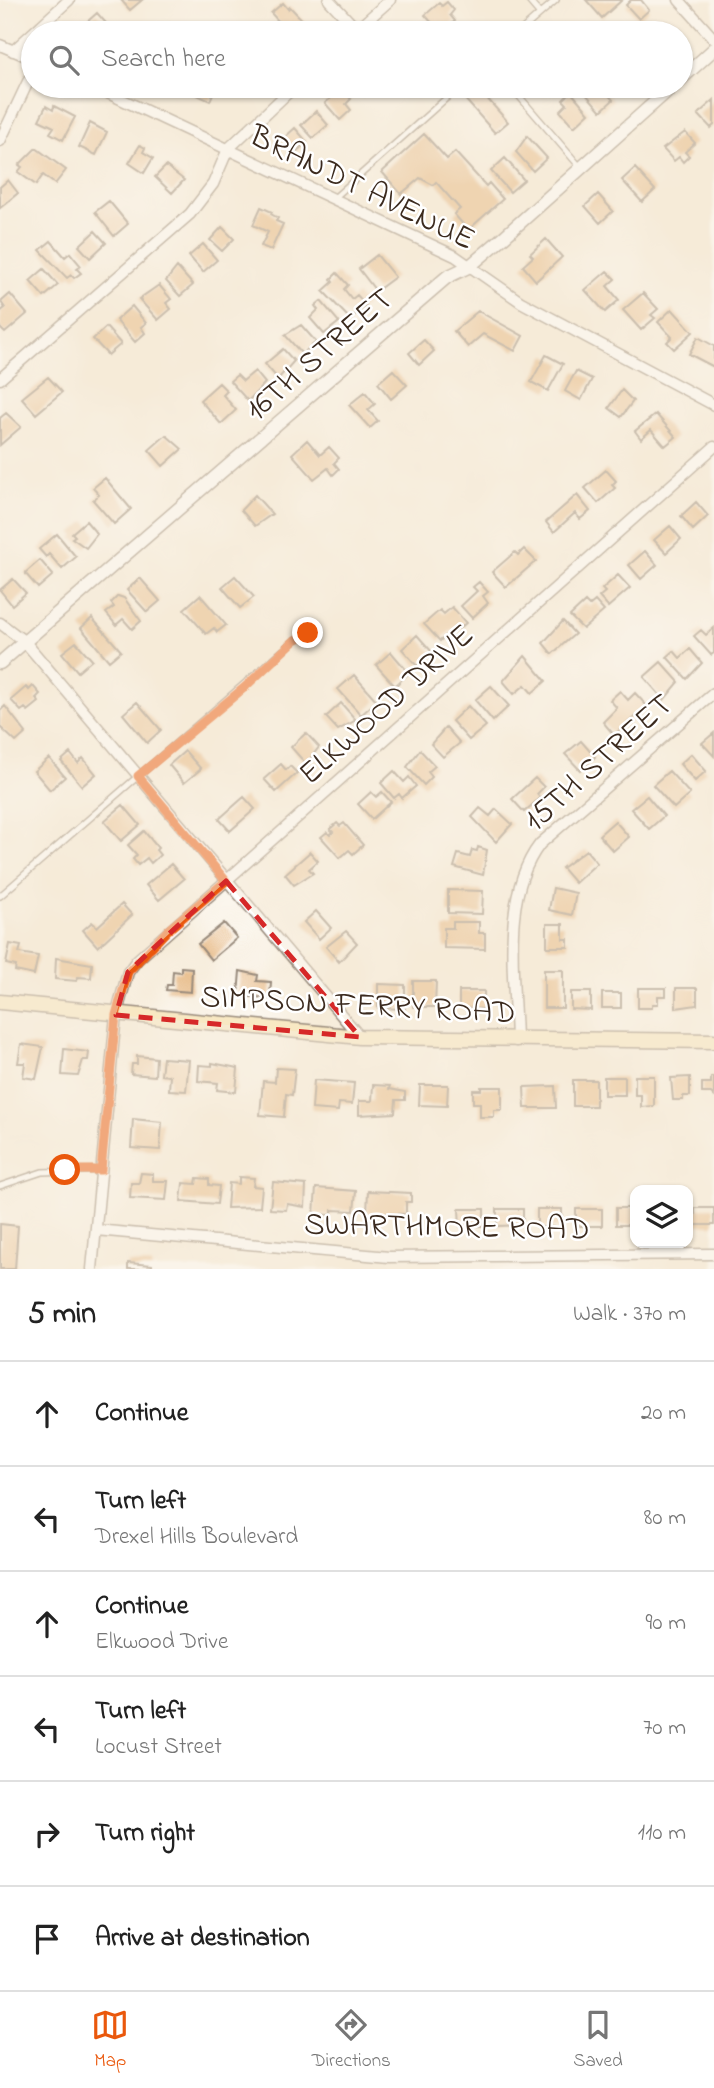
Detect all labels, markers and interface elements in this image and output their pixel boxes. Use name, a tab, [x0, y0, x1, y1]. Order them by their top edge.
search box	[21, 21, 693, 98]
icon: search	[45, 41, 83, 79]
text: Search here	[101, 41, 226, 79]
street label: BRANDT AVENUE	[240, 114, 482, 264]
street label: 16TH STREET	[236, 278, 405, 433]
street label: ELKWOOD DRIVE	[289, 614, 485, 797]
route end	[292, 617, 323, 648]
street label: 15TH STREET	[514, 684, 685, 844]
street label: SIMPSON FERRY ROAD	[199, 975, 517, 1038]
route start	[49, 1154, 80, 1185]
map controls	[630, 1185, 693, 1248]
button: layers	[630, 1185, 693, 1248]
street label: SWARTHMORE ROAD	[304, 1203, 590, 1254]
text: 5 min	[28, 1293, 96, 1337]
text: Walk · 370 m	[573, 1298, 686, 1331]
icon: ahead	[28, 1395, 66, 1433]
text: Continue	[95, 1395, 188, 1433]
text: 20 m	[641, 1397, 686, 1430]
text: Turn left	[95, 1483, 186, 1521]
icon: left	[28, 1500, 66, 1538]
text: 80 m	[644, 1502, 686, 1535]
text: Drexel Hills Boulevard	[95, 1521, 298, 1554]
text: Continue	[95, 1588, 188, 1626]
icon: ahead	[28, 1605, 66, 1643]
text: 90 m	[646, 1607, 686, 1640]
text: Elkwood Drive	[95, 1626, 228, 1659]
text: Turn left	[95, 1693, 186, 1731]
icon: left	[28, 1710, 66, 1748]
text: 70 m	[643, 1712, 686, 1745]
text: Locust Street	[95, 1731, 222, 1764]
icon: right	[28, 1815, 66, 1853]
text: Turn right	[95, 1815, 195, 1853]
text: 110 m	[638, 1817, 686, 1850]
icon: arrive	[28, 1920, 66, 1958]
text: Arrive at destination	[95, 1920, 310, 1958]
tab: Map	[91, 2006, 129, 2075]
tab: Directions	[312, 2006, 391, 2075]
tab: Saved	[573, 2006, 623, 2075]

